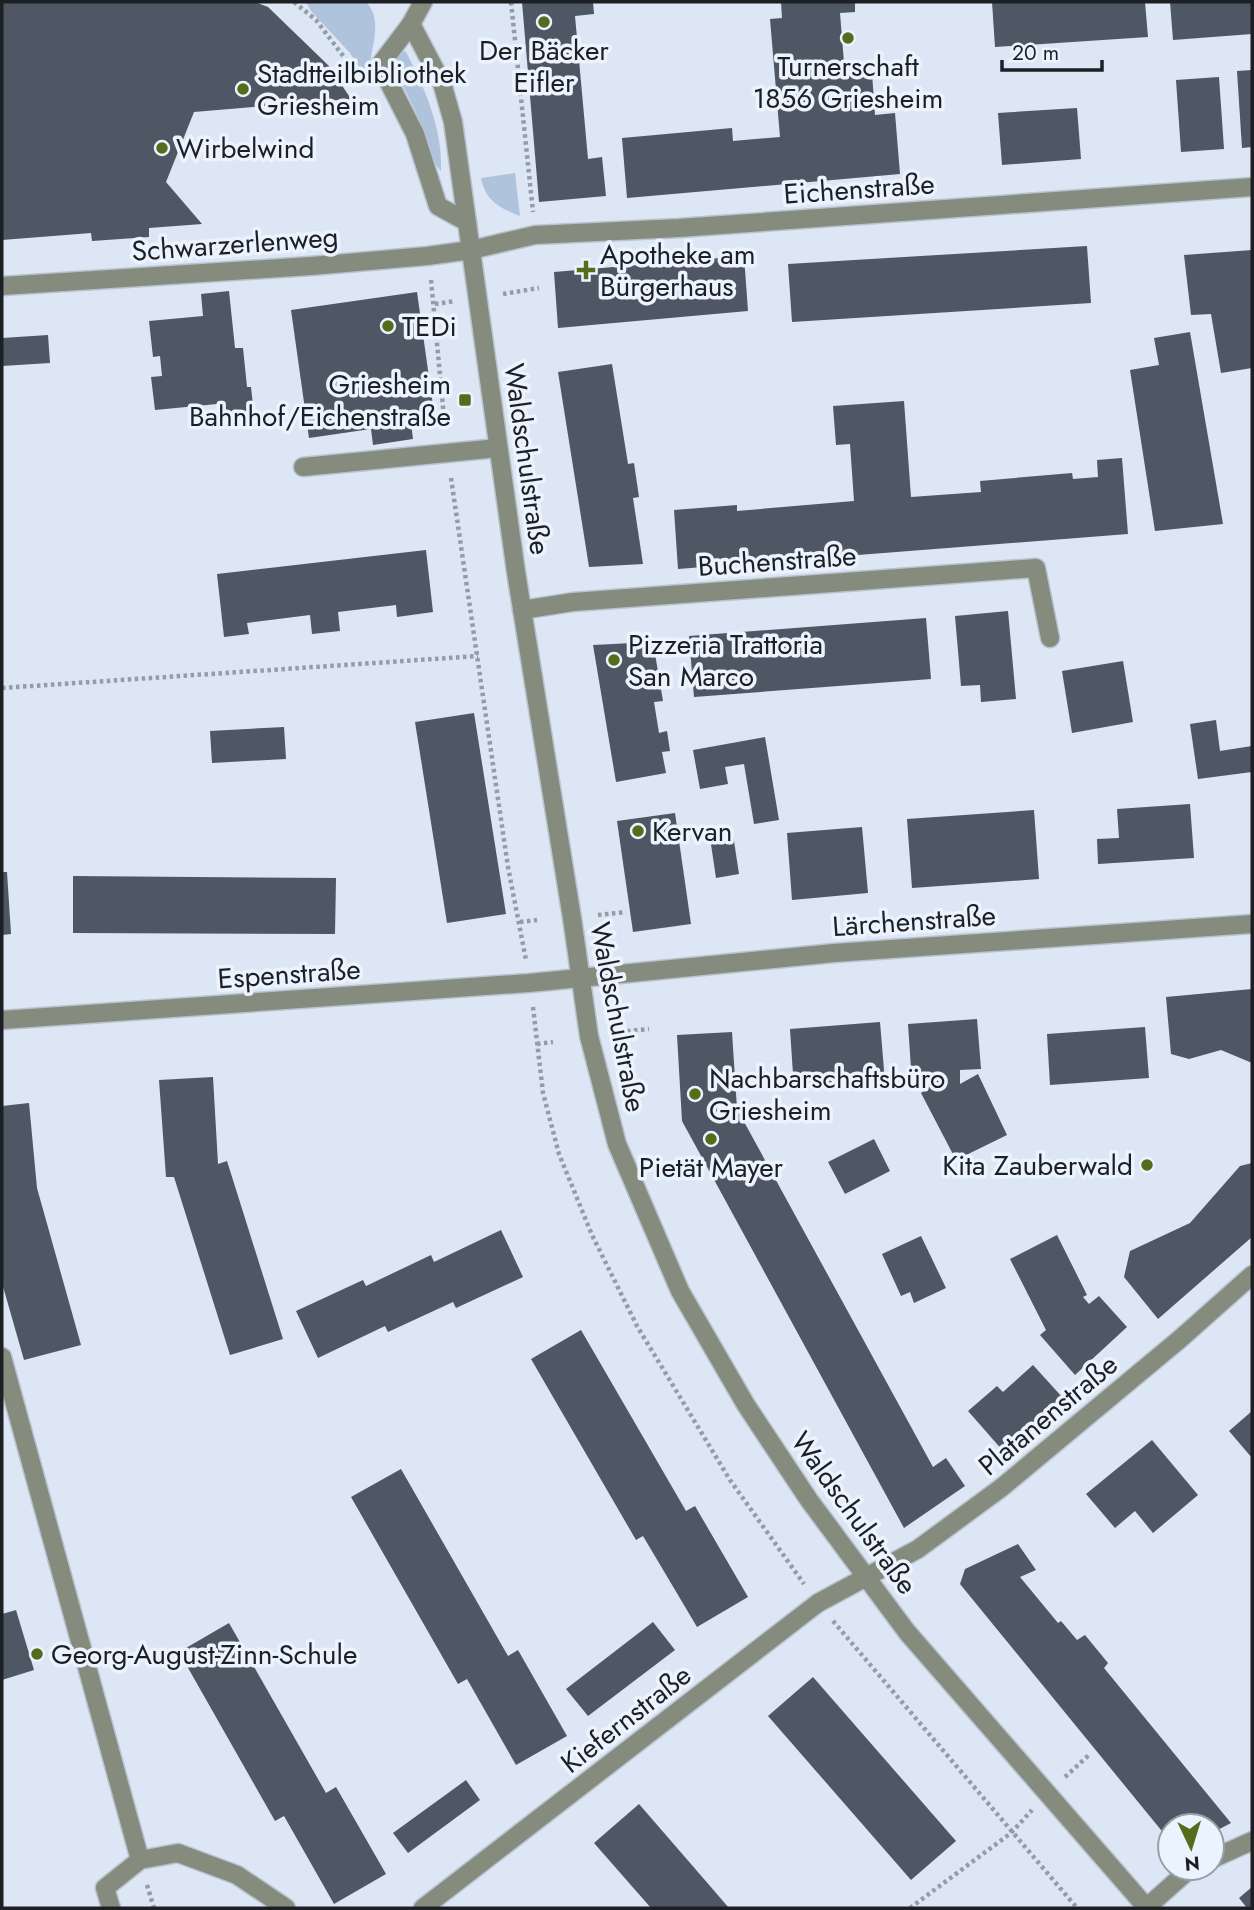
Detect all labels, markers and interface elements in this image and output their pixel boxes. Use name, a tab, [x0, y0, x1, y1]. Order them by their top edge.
marker: Der Bäcker Eifler	[536, 14, 552, 30]
scale bar	[1002, 28, 1102, 72]
place label: Der Bäcker Eifler	[479, 30, 609, 103]
marker: Turnerschaft 1856 Griesheim	[840, 30, 856, 46]
text: 20 m	[1012, 38, 1059, 68]
place label: Turnerschaft 1856 Griesheim	[753, 46, 943, 119]
place label: Stadtteilbibliothek Griesheim	[257, 53, 467, 126]
marker: Stadtteilbibliothek Griesheim	[235, 81, 251, 97]
place label: Wirbelwind	[176, 128, 314, 169]
marker: Wirbelwind	[154, 140, 170, 156]
street label: Eichenstraße	[782, 163, 936, 215]
street label: Schwarzerlenweg	[130, 216, 340, 272]
place label: Apotheke am Bürgerhaus	[600, 234, 756, 307]
marker: Apotheke am Bürgerhaus	[578, 262, 594, 278]
place label: TEDi	[402, 306, 457, 347]
marker: TEDi	[380, 318, 396, 334]
street label: Waldschulstraße	[493, 361, 561, 557]
place label: Griesheim Bahnhof/Eichenstraße	[189, 364, 451, 437]
marker: Griesheim Bahnhof/Eichenstraße	[457, 392, 473, 408]
street label: Buchenstraße	[696, 535, 858, 587]
place label: Pizzeria Trattoria San Marco	[628, 624, 823, 697]
marker: Pizzeria Trattoria San Marco	[606, 652, 622, 668]
place label: Kervan	[652, 811, 732, 852]
marker: Kervan	[630, 823, 646, 839]
street label: Lärchenstraße	[831, 895, 997, 947]
street label: Waldschulstraße	[579, 919, 657, 1115]
street label: Espenstraße	[216, 949, 362, 999]
place label: Nachbarschaftsbüro Griesheim	[709, 1058, 945, 1131]
marker: Nachbarschaftsbüro Griesheim	[687, 1086, 703, 1102]
marker: Pietät Mayer	[703, 1131, 719, 1147]
place label: Kita Zauberwald	[942, 1145, 1133, 1186]
place label: Pietät Mayer	[639, 1147, 784, 1188]
marker: Kita Zauberwald	[1139, 1157, 1155, 1173]
street label: Platanenstraße	[969, 1344, 1127, 1486]
street label: Waldschulstraße	[781, 1423, 927, 1603]
place label: Georg-August-Zinn-Schule	[51, 1634, 357, 1675]
marker: Georg-August-Zinn-Schule	[29, 1646, 45, 1662]
street label: Kiefernstraße	[552, 1655, 700, 1783]
north arrow	[1156, 1812, 1226, 1882]
text: N	[1184, 1849, 1201, 1877]

